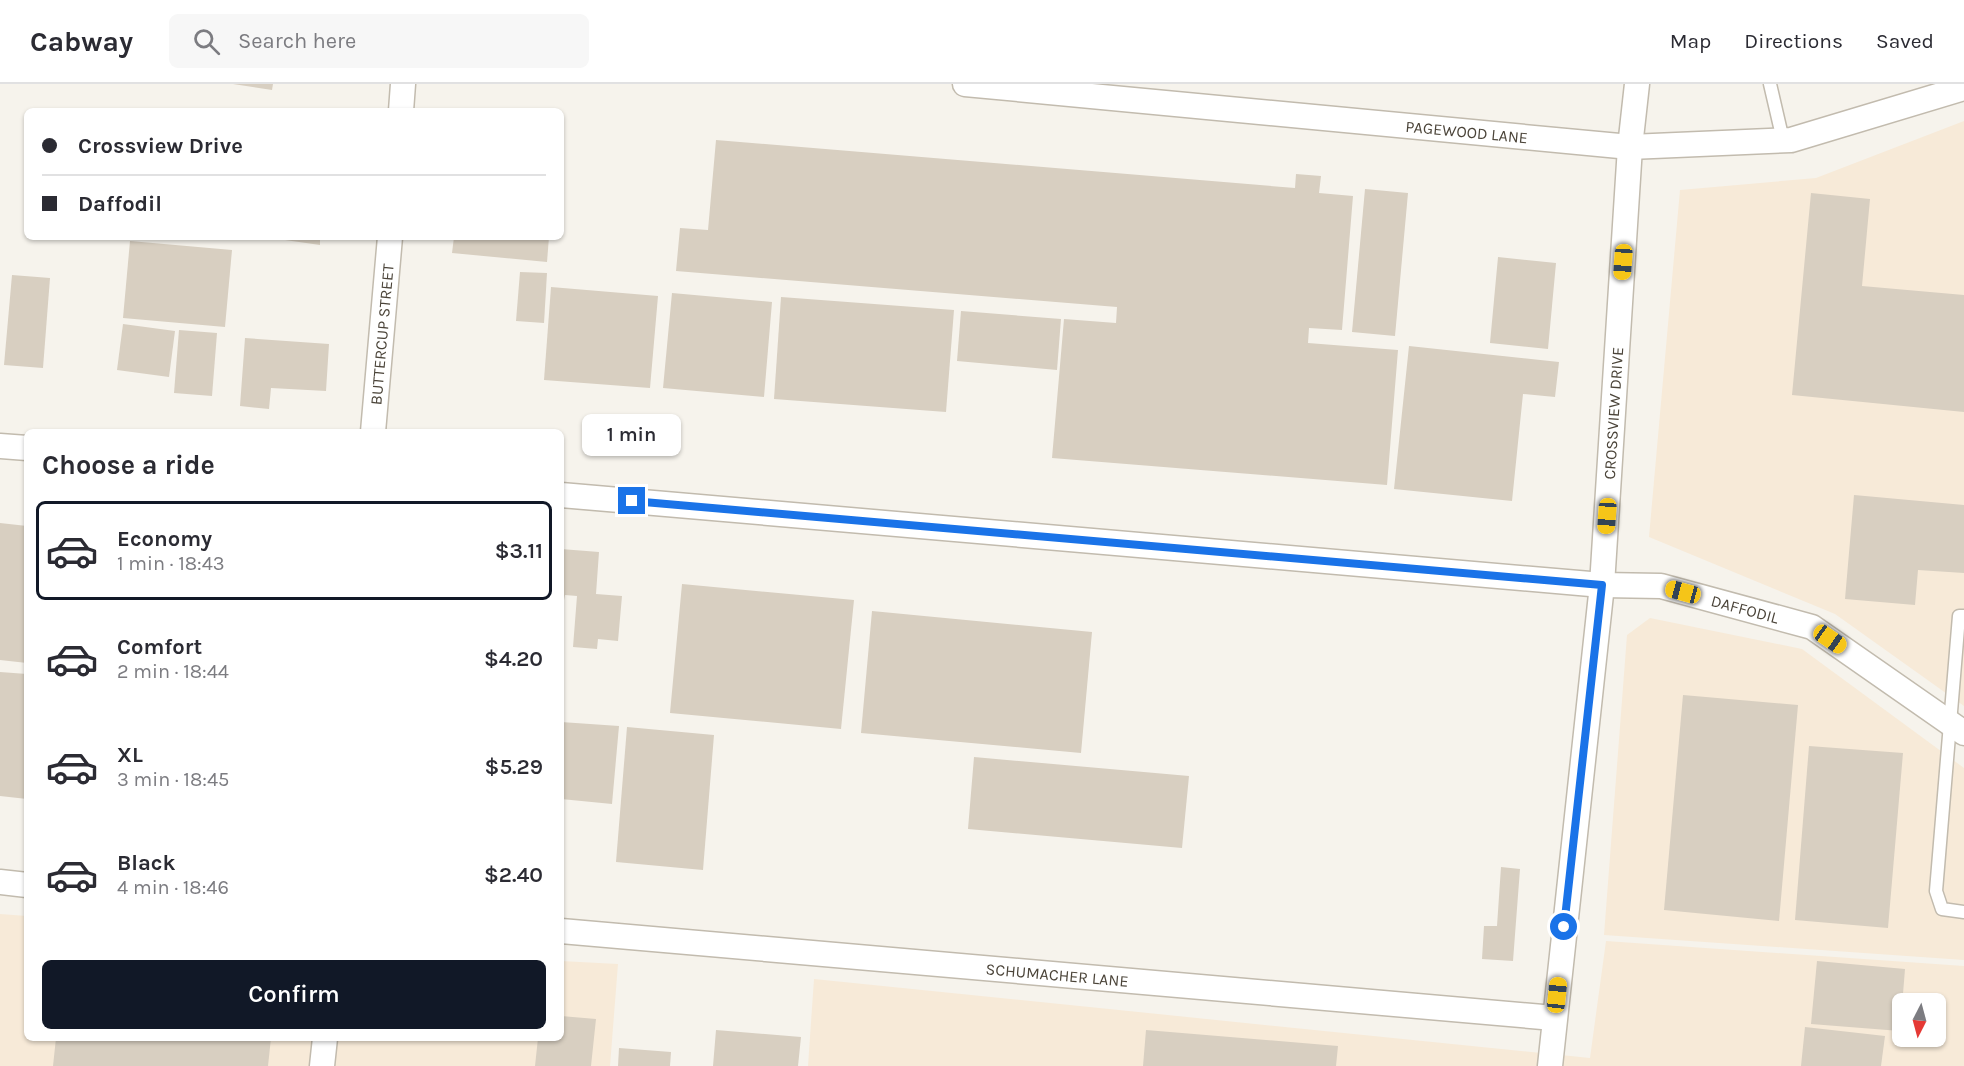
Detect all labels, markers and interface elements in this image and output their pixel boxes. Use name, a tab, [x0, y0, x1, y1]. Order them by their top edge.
search box	[169, 14, 589, 68]
text: Cabway	[30, 25, 133, 58]
icon: search	[190, 25, 223, 58]
text: Search here	[238, 28, 356, 54]
text: Map	[1670, 29, 1711, 53]
text: Directions	[1744, 29, 1843, 53]
text: Saved	[1876, 29, 1934, 53]
street label: PAGEWOOD LANE	[1405, 117, 1529, 147]
text: Crossview Drive	[78, 133, 243, 159]
text: Daffodil	[78, 191, 162, 217]
car	[1613, 243, 1633, 281]
street label: BUTTERCUP STREET	[366, 263, 398, 406]
street label: CROSSVIEW DRIVE	[1600, 346, 1627, 480]
callout: 1 min	[582, 414, 682, 456]
text: 1 min	[607, 423, 656, 446]
text: Choose a ride	[42, 449, 215, 481]
route end	[618, 487, 645, 514]
car	[1597, 497, 1617, 535]
icon: car	[45, 524, 99, 578]
text: Economy	[117, 526, 212, 552]
text: $3.11	[495, 538, 543, 564]
text: 1 min · 18:43	[117, 552, 225, 575]
car	[1663, 579, 1703, 605]
street label: DAFFODIL	[1709, 591, 1781, 628]
car	[1810, 621, 1850, 657]
icon: car	[45, 632, 99, 686]
text: Comfort	[117, 634, 202, 660]
text: $4.20	[484, 646, 543, 672]
text: 2 min · 18:44	[117, 660, 229, 683]
icon: car	[45, 740, 99, 794]
text: XL	[117, 742, 143, 768]
text: $5.29	[485, 754, 543, 780]
text: 3 min · 18:45	[117, 768, 229, 791]
icon: car	[45, 848, 99, 902]
text: Black	[117, 850, 176, 876]
text: $2.40	[484, 862, 543, 888]
text: 4 min · 18:46	[117, 876, 229, 899]
route start	[1550, 913, 1577, 940]
street label: SCHUMACHER LANE	[985, 959, 1129, 991]
button: Confirm	[42, 960, 546, 1029]
car	[1546, 976, 1568, 1014]
north arrow	[1892, 993, 1946, 1047]
map controls	[1892, 993, 1946, 1047]

